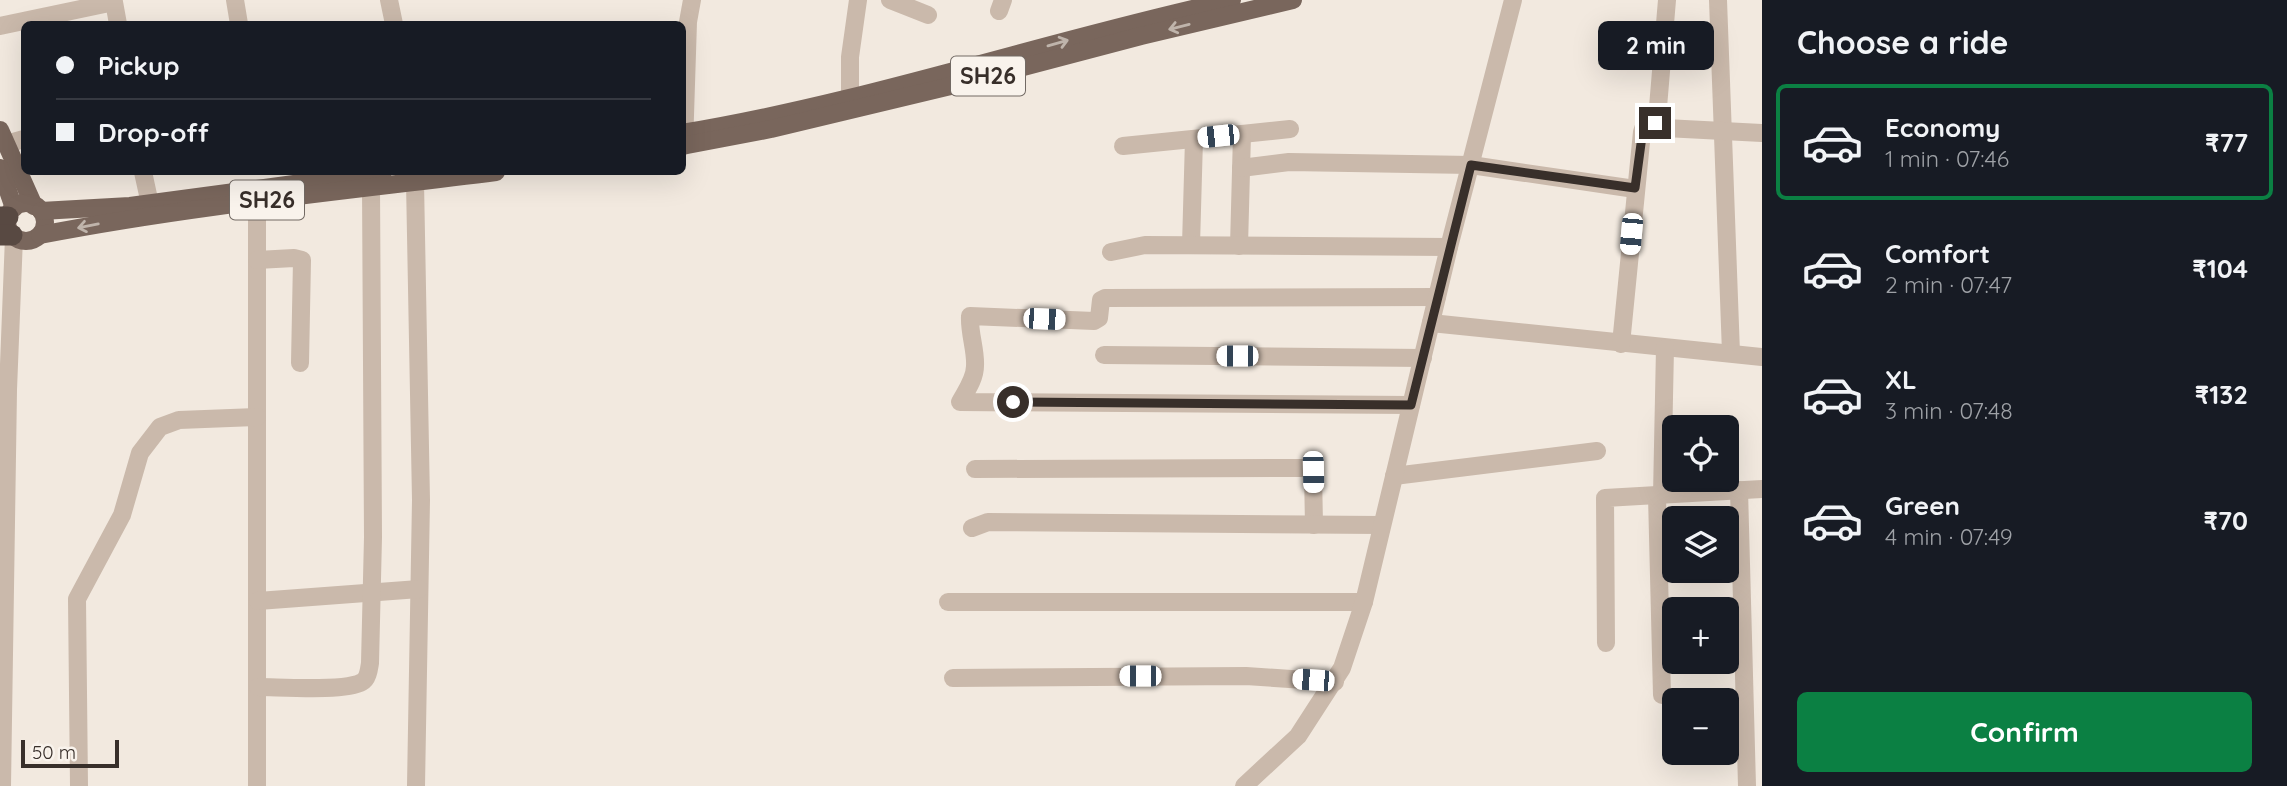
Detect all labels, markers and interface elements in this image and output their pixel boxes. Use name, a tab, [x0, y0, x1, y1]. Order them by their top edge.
one-way arrow	[1168, 21, 1191, 34]
callout: 2 min	[1597, 22, 1713, 71]
text: Choose a ride	[1797, 22, 2009, 62]
text: 2 min	[1626, 31, 1686, 60]
one-way arrow	[1047, 35, 1069, 48]
text: Pickup	[98, 49, 180, 82]
road number: SH26	[951, 57, 1025, 96]
route end	[1639, 107, 1671, 139]
icon: car	[1801, 111, 1864, 174]
text: Economy	[1885, 111, 2000, 144]
text: Drop-off	[98, 116, 209, 149]
car	[1197, 123, 1240, 149]
text: ₹77	[2205, 126, 2248, 159]
text: 1 min · 07:46	[1885, 144, 2009, 173]
road number: SH26	[230, 181, 304, 220]
car	[1619, 212, 1644, 256]
one-way arrow	[77, 219, 100, 233]
icon: car	[1801, 237, 1864, 300]
text: Comfort	[1885, 237, 1990, 270]
text: ₹104	[2192, 252, 2248, 285]
text: 2 min · 07:47	[1885, 270, 2012, 299]
car	[1023, 308, 1066, 330]
car	[1217, 346, 1259, 367]
icon: car	[1801, 363, 1864, 426]
text: XL	[1885, 363, 1917, 396]
text: ₹132	[2195, 378, 2248, 411]
route start	[997, 386, 1029, 418]
text: 3 min · 07:48	[1885, 396, 2013, 425]
map controls	[1662, 415, 1739, 765]
button: locate	[1662, 415, 1739, 492]
car	[1303, 451, 1324, 493]
icon: car	[1801, 489, 1864, 552]
text: Green	[1885, 489, 1960, 522]
text: ₹70	[2203, 504, 2248, 537]
button: layers	[1662, 506, 1739, 583]
text: 4 min · 07:49	[1885, 522, 2013, 551]
button: +	[1662, 597, 1739, 674]
car	[1120, 666, 1162, 687]
car	[1292, 668, 1335, 692]
button: −	[1662, 688, 1739, 765]
button: Confirm	[1797, 692, 2252, 772]
scale bar	[21, 737, 119, 769]
text: 50 m	[32, 740, 76, 764]

